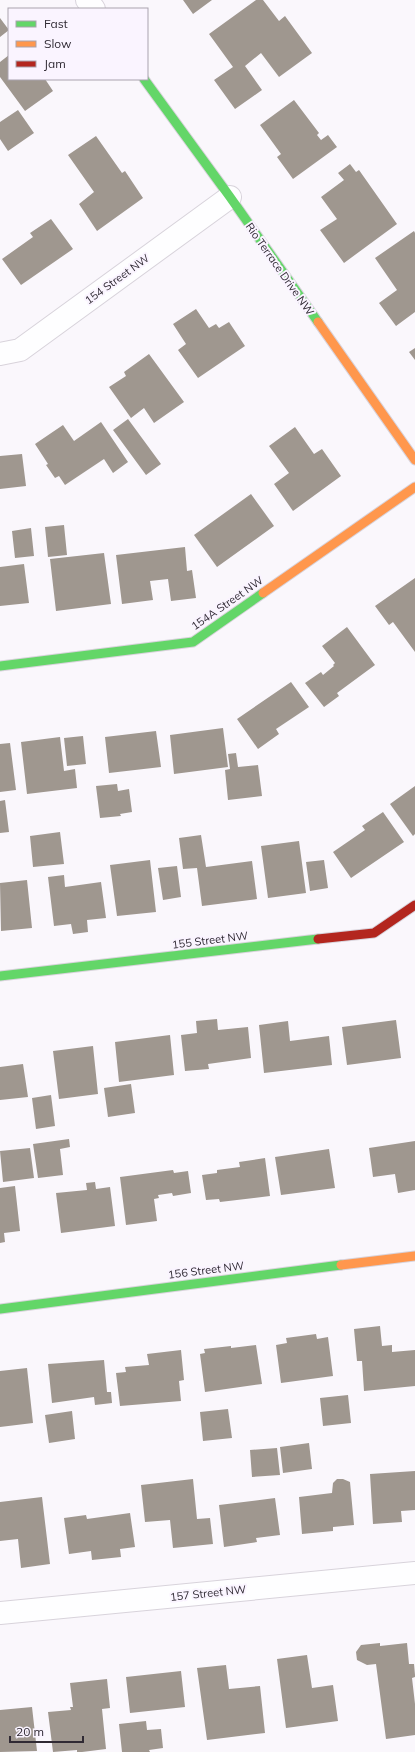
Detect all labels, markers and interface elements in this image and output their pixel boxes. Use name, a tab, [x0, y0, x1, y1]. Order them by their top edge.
legend	[8, 8, 148, 80]
text: Fast	[44, 16, 68, 31]
text: Slow	[44, 36, 72, 51]
text: Jam	[44, 56, 66, 71]
street label: Rio Terrace Drive NW	[243, 220, 317, 318]
street label: 154 Street NW	[82, 251, 152, 307]
street label: 154A Street NW	[188, 573, 266, 633]
street label: 155 Street NW	[171, 928, 249, 952]
street label: 156 Street NW	[167, 1258, 245, 1282]
street label: 157 Street NW	[169, 1582, 247, 1604]
scale bar	[10, 1718, 83, 1744]
text: 20 m	[16, 1724, 44, 1739]

